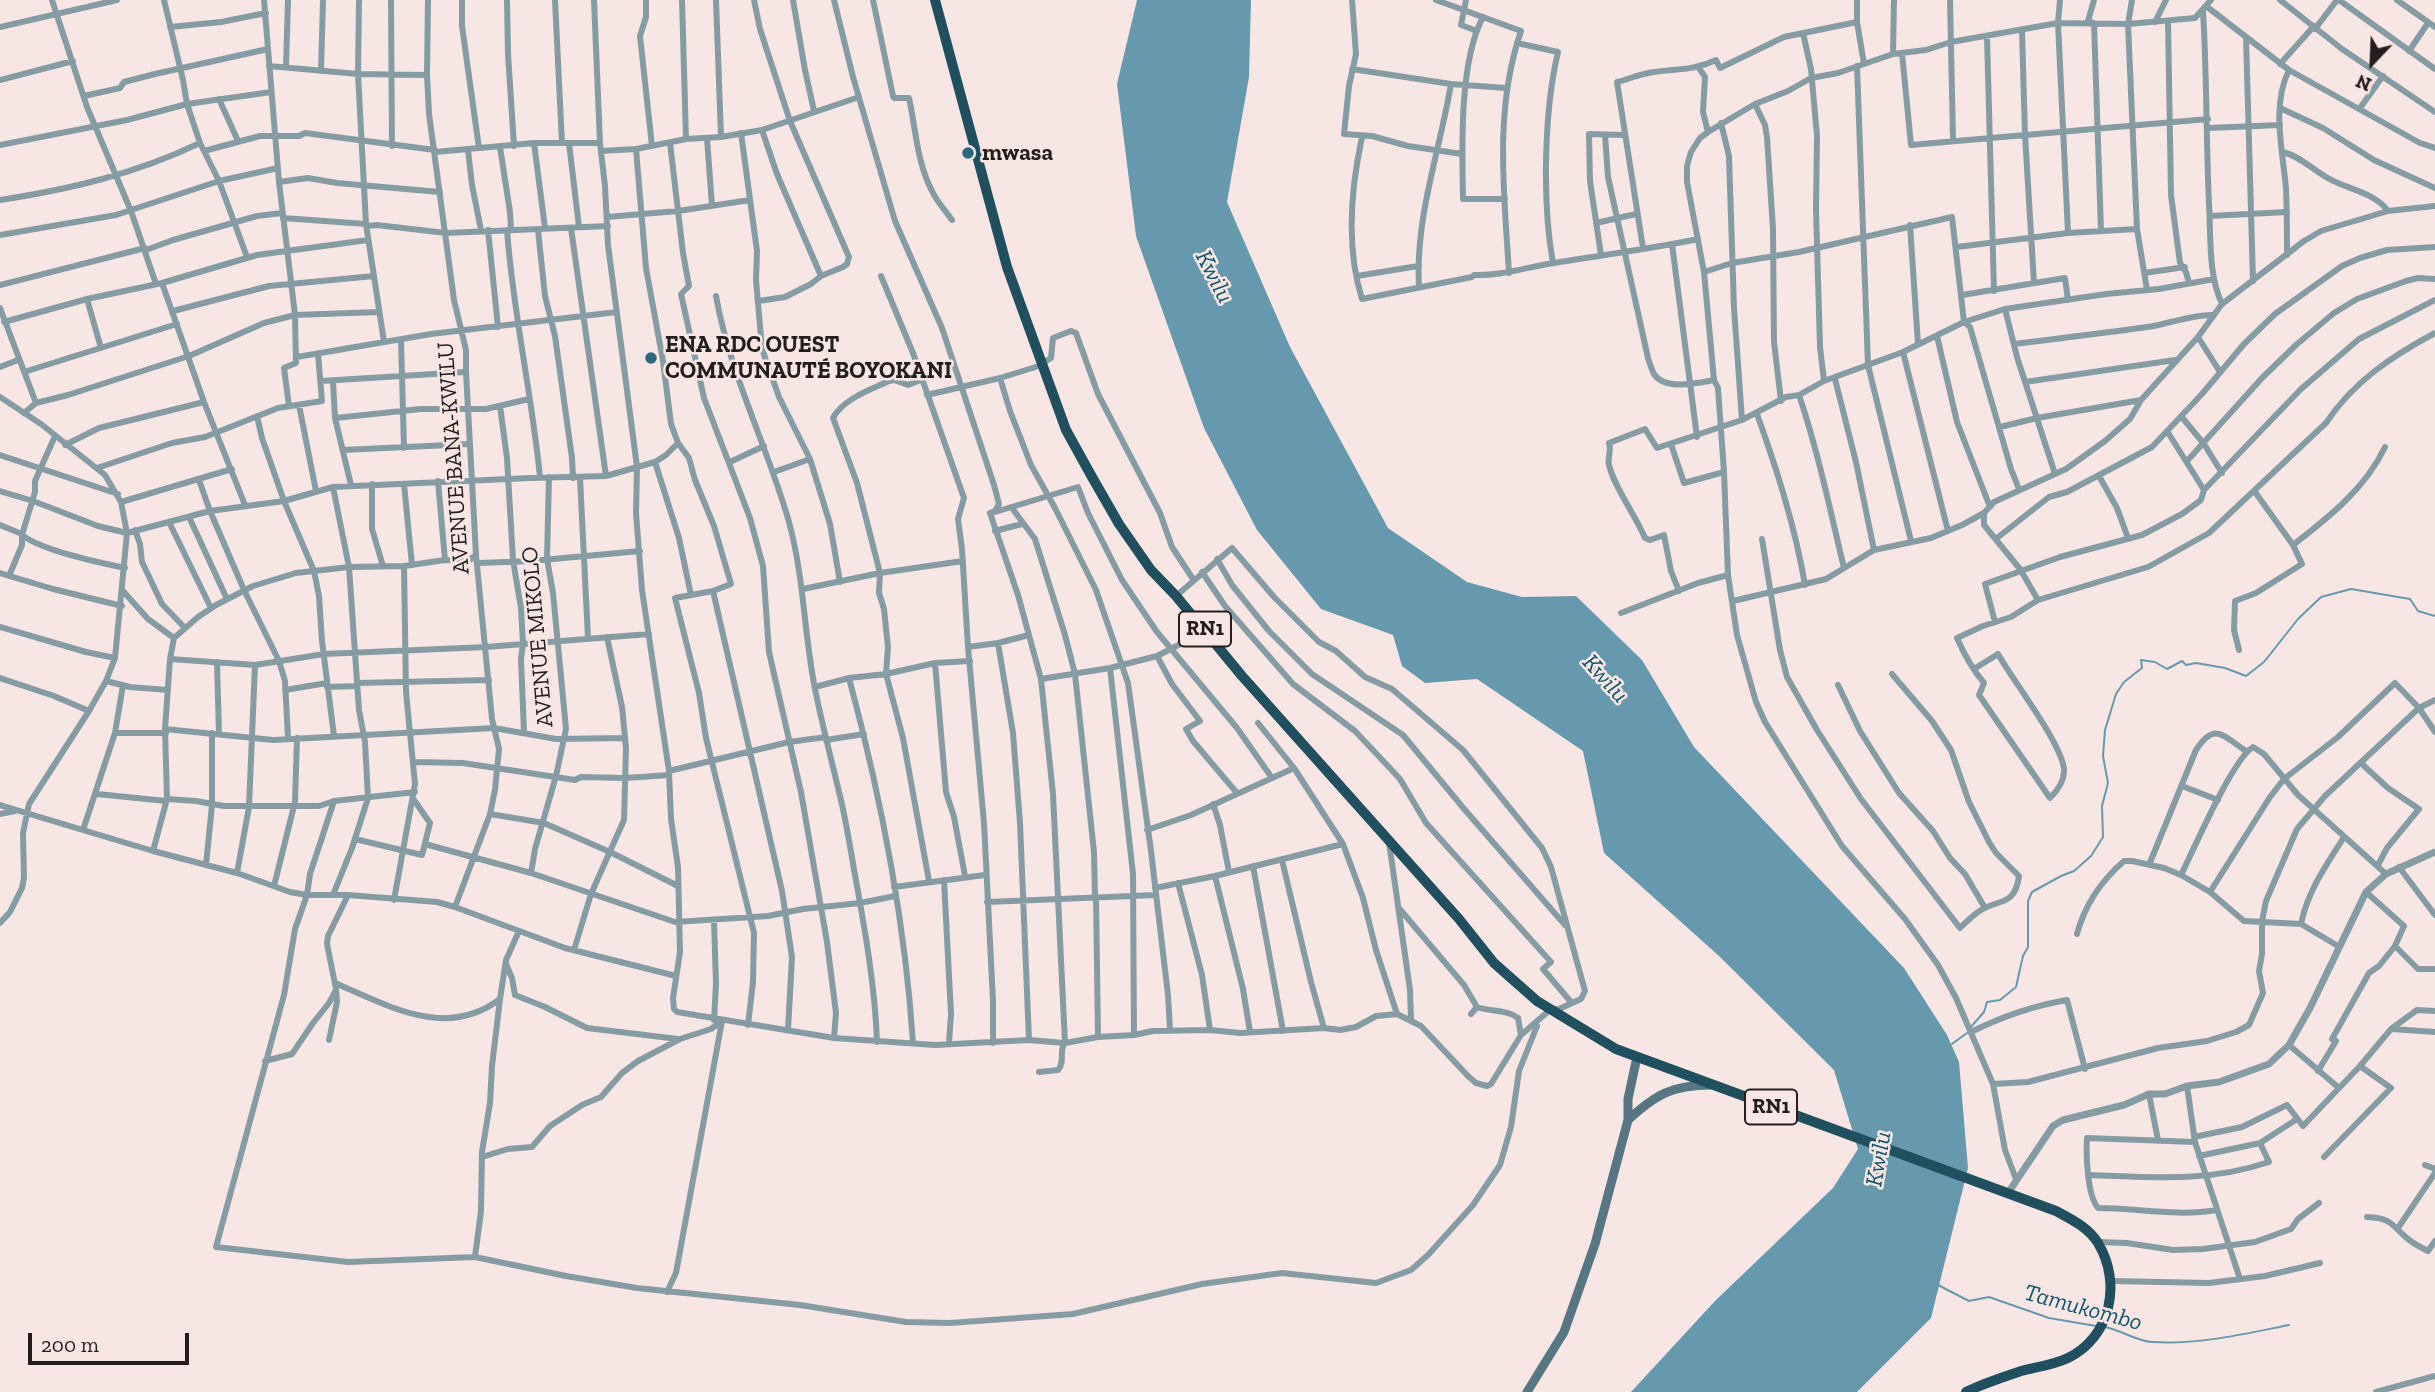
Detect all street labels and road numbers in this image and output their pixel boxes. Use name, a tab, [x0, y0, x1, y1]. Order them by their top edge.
street label: AVENUE BANA-KWILU	[432, 341, 476, 575]
street label: AVENUE MIKOLO	[516, 545, 560, 729]
road number: RN1	[1179, 612, 1231, 646]
road number: RN1	[1745, 1090, 1797, 1124]

